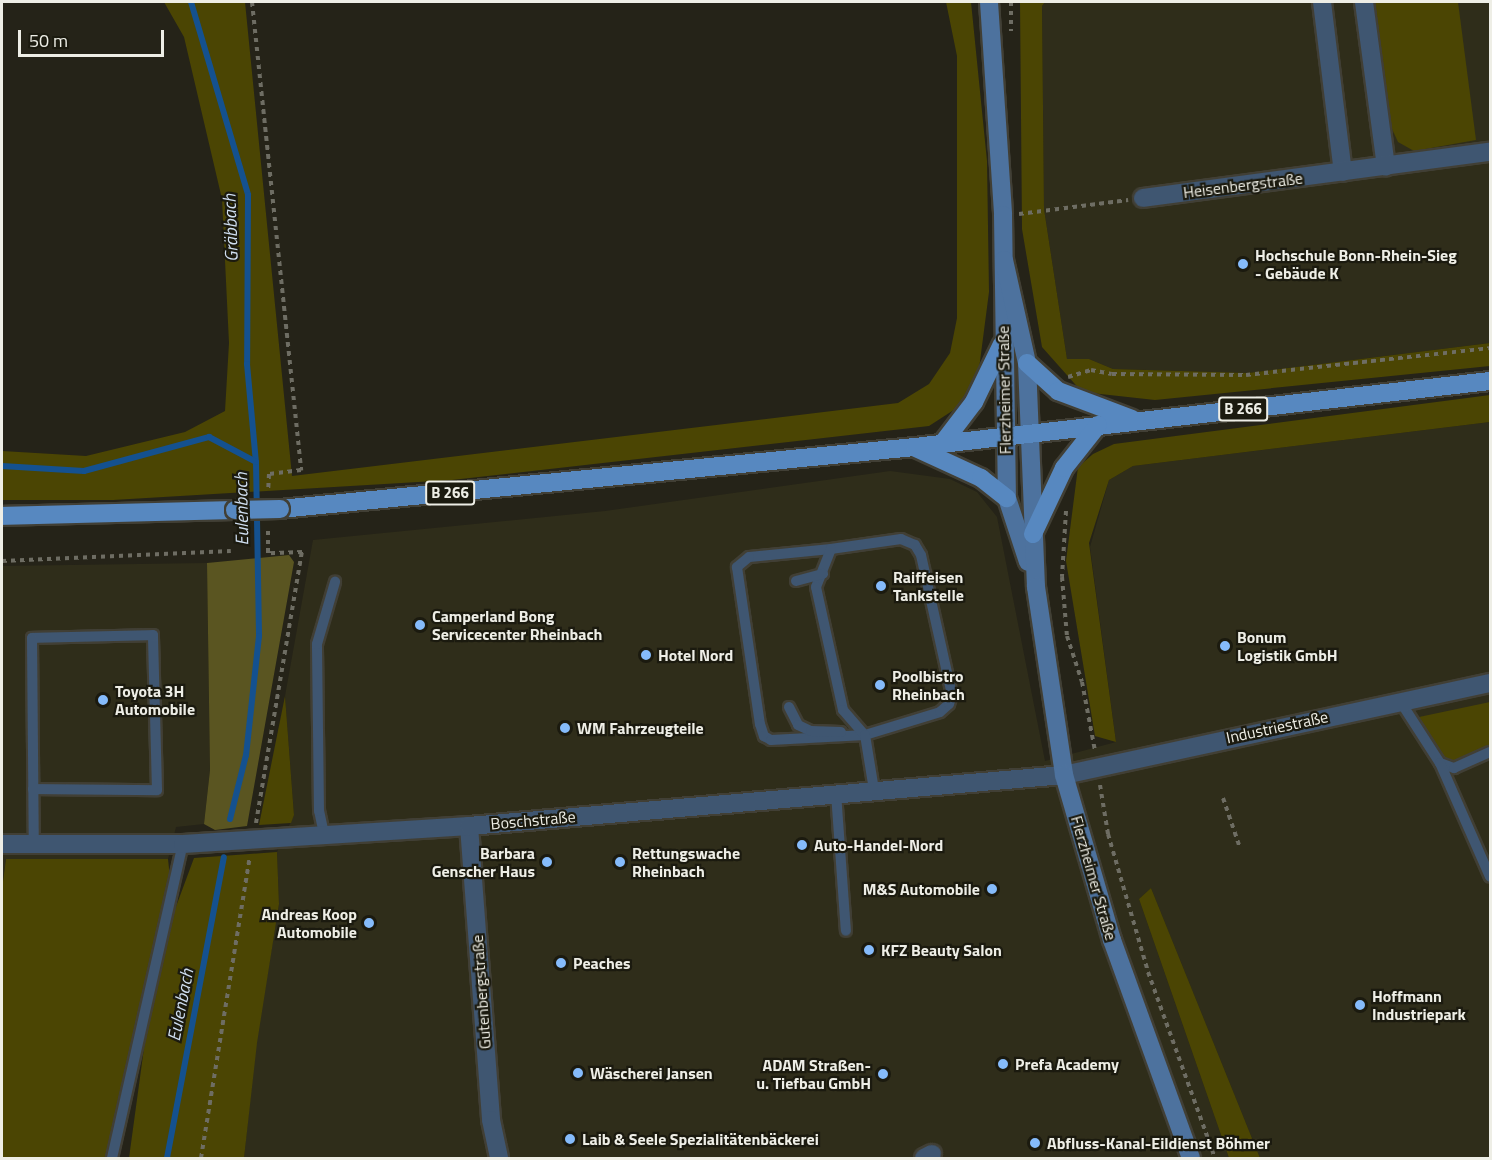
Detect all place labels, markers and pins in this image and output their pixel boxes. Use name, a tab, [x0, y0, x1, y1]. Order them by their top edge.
place label: Hochschule Bonn-Rhein-Sieg - Gebäude K	[1255, 245, 1457, 283]
marker: Hochschule Bonn-Rhein-Sieg - Gebäude K	[1236, 257, 1250, 271]
place label: Raiffeisen Tankstelle	[893, 567, 964, 605]
marker: Raiffeisen Tankstelle	[874, 579, 888, 593]
place label: Camperland Bong Servicecenter Rheinbach	[432, 606, 602, 644]
marker: Camperland Bong Servicecenter Rheinbach	[413, 618, 427, 632]
place label: Bonum Logistik GmbH	[1237, 627, 1338, 665]
marker: Bonum Logistik GmbH	[1218, 639, 1232, 653]
place label: Hotel Nord	[658, 645, 733, 665]
marker: Hotel Nord	[639, 648, 653, 662]
place label: Poolbistro Rheinbach	[892, 666, 965, 704]
marker: Poolbistro Rheinbach	[873, 678, 887, 692]
place label: Toyota 3H Automobile	[115, 681, 195, 719]
marker: Toyota 3H Automobile	[96, 693, 110, 707]
place label: WM Fahrzeugteile	[577, 718, 704, 738]
marker: WM Fahrzeugteile	[558, 721, 572, 735]
place label: Auto-Handel-Nord	[814, 835, 943, 855]
marker: Auto-Handel-Nord	[795, 838, 809, 852]
place label: Barbara Genscher Haus	[432, 843, 535, 881]
place label: Rettungswache Rheinbach	[632, 843, 740, 881]
marker: Barbara Genscher Haus	[540, 855, 554, 869]
marker: Rettungswache Rheinbach	[613, 855, 627, 869]
place label: M&S Automobile	[863, 879, 980, 899]
marker: M&S Automobile	[985, 882, 999, 896]
place label: Andreas Koop Automobile	[261, 904, 357, 942]
marker: Andreas Koop Automobile	[362, 916, 376, 930]
place label: KFZ Beauty Salon	[881, 940, 1002, 960]
marker: KFZ Beauty Salon	[862, 943, 876, 957]
place label: Peaches	[573, 953, 630, 973]
marker: Peaches	[554, 956, 568, 970]
place label: Hoffmann Industriepark	[1372, 986, 1466, 1024]
marker: Hoffmann Industriepark	[1353, 998, 1367, 1012]
place label: Prefa Academy	[1015, 1054, 1119, 1074]
place label: ADAM Straßen- u. Tiefbau GmbH	[756, 1055, 871, 1093]
marker: Prefa Academy	[996, 1057, 1010, 1071]
place label: Wäscherei Jansen	[590, 1063, 713, 1083]
marker: Wäscherei Jansen	[571, 1066, 585, 1080]
marker: ADAM Straßen- u. Tiefbau GmbH	[876, 1067, 890, 1081]
place label: Laib & Seele Spezialitätenbäckerei	[582, 1129, 819, 1149]
marker: Laib & Seele Spezialitätenbäckerei	[563, 1132, 577, 1146]
place label: Abfluss-Kanal-Eildienst Böhmer	[1047, 1133, 1270, 1153]
marker: Abfluss-Kanal-Eildienst Böhmer	[1028, 1136, 1042, 1150]

